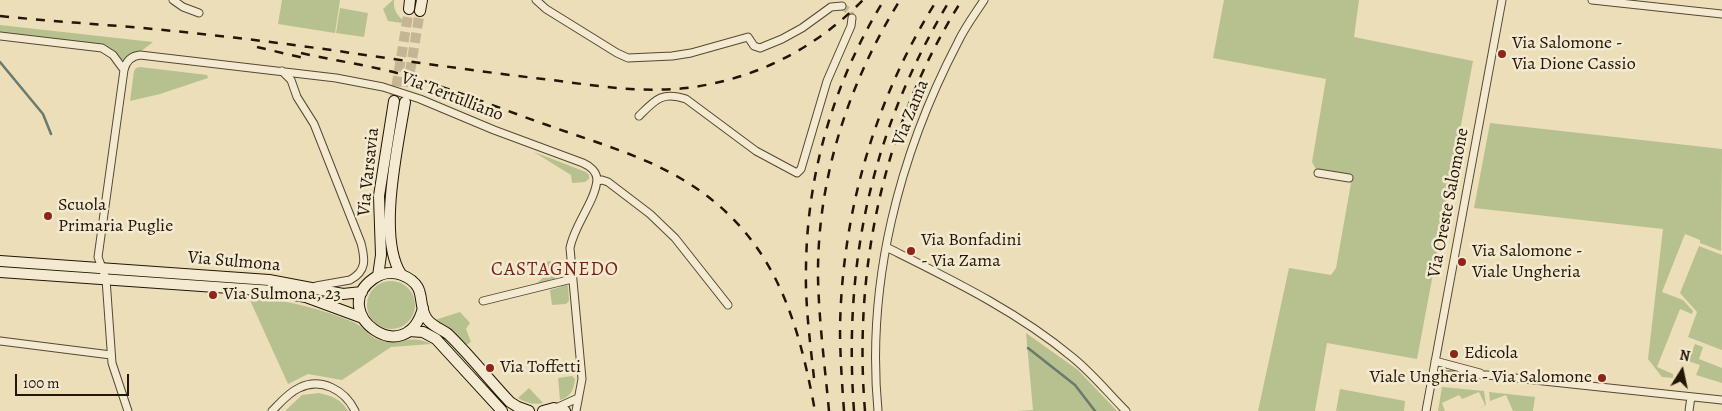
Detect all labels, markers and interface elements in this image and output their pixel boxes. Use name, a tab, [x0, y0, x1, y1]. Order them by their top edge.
place label: Via Salomone - Via Dione Cassio	[1512, 33, 1636, 76]
marker: Via Salomone - Via Dione Cassio	[1496, 48, 1508, 60]
street label: Via Tertulliano	[398, 68, 506, 126]
street label: Via Zama	[888, 77, 934, 149]
street label: Via Oreste Salomone	[1424, 126, 1474, 280]
street label: Via Varsavia	[354, 127, 384, 217]
place label: Scuola Primaria Puglie	[58, 195, 173, 238]
marker: Scuola Primaria Puglie	[42, 210, 54, 222]
place label: Via Bonfadini - Via Zama	[921, 230, 1022, 272]
place label: Via Salomone - Viale Ungheria	[1472, 241, 1582, 284]
marker: Via Bonfadini - Via Zama	[905, 245, 917, 257]
street label: Via Sulmona	[187, 247, 281, 277]
marker: Via Salomone - Viale Ungheria	[1456, 256, 1468, 268]
district label: CASTAGNEDO	[490, 259, 620, 281]
place label: Via Sulmona, 23	[223, 284, 341, 306]
marker: Via Sulmona, 23	[207, 289, 219, 301]
place label: Edicola	[1464, 343, 1518, 365]
text: N	[1678, 345, 1691, 366]
north arrow	[1657, 346, 1707, 396]
marker: Edicola	[1448, 348, 1460, 360]
place label: Via Toffetti	[500, 357, 581, 379]
marker: Via Toffetti	[484, 362, 496, 374]
scale bar	[18, 364, 131, 396]
place label: Viale Ungheria - Via Salomone	[1369, 367, 1592, 389]
marker: Viale Ungheria - Via Salomone	[1596, 372, 1608, 384]
text: 100 m	[23, 373, 60, 393]

